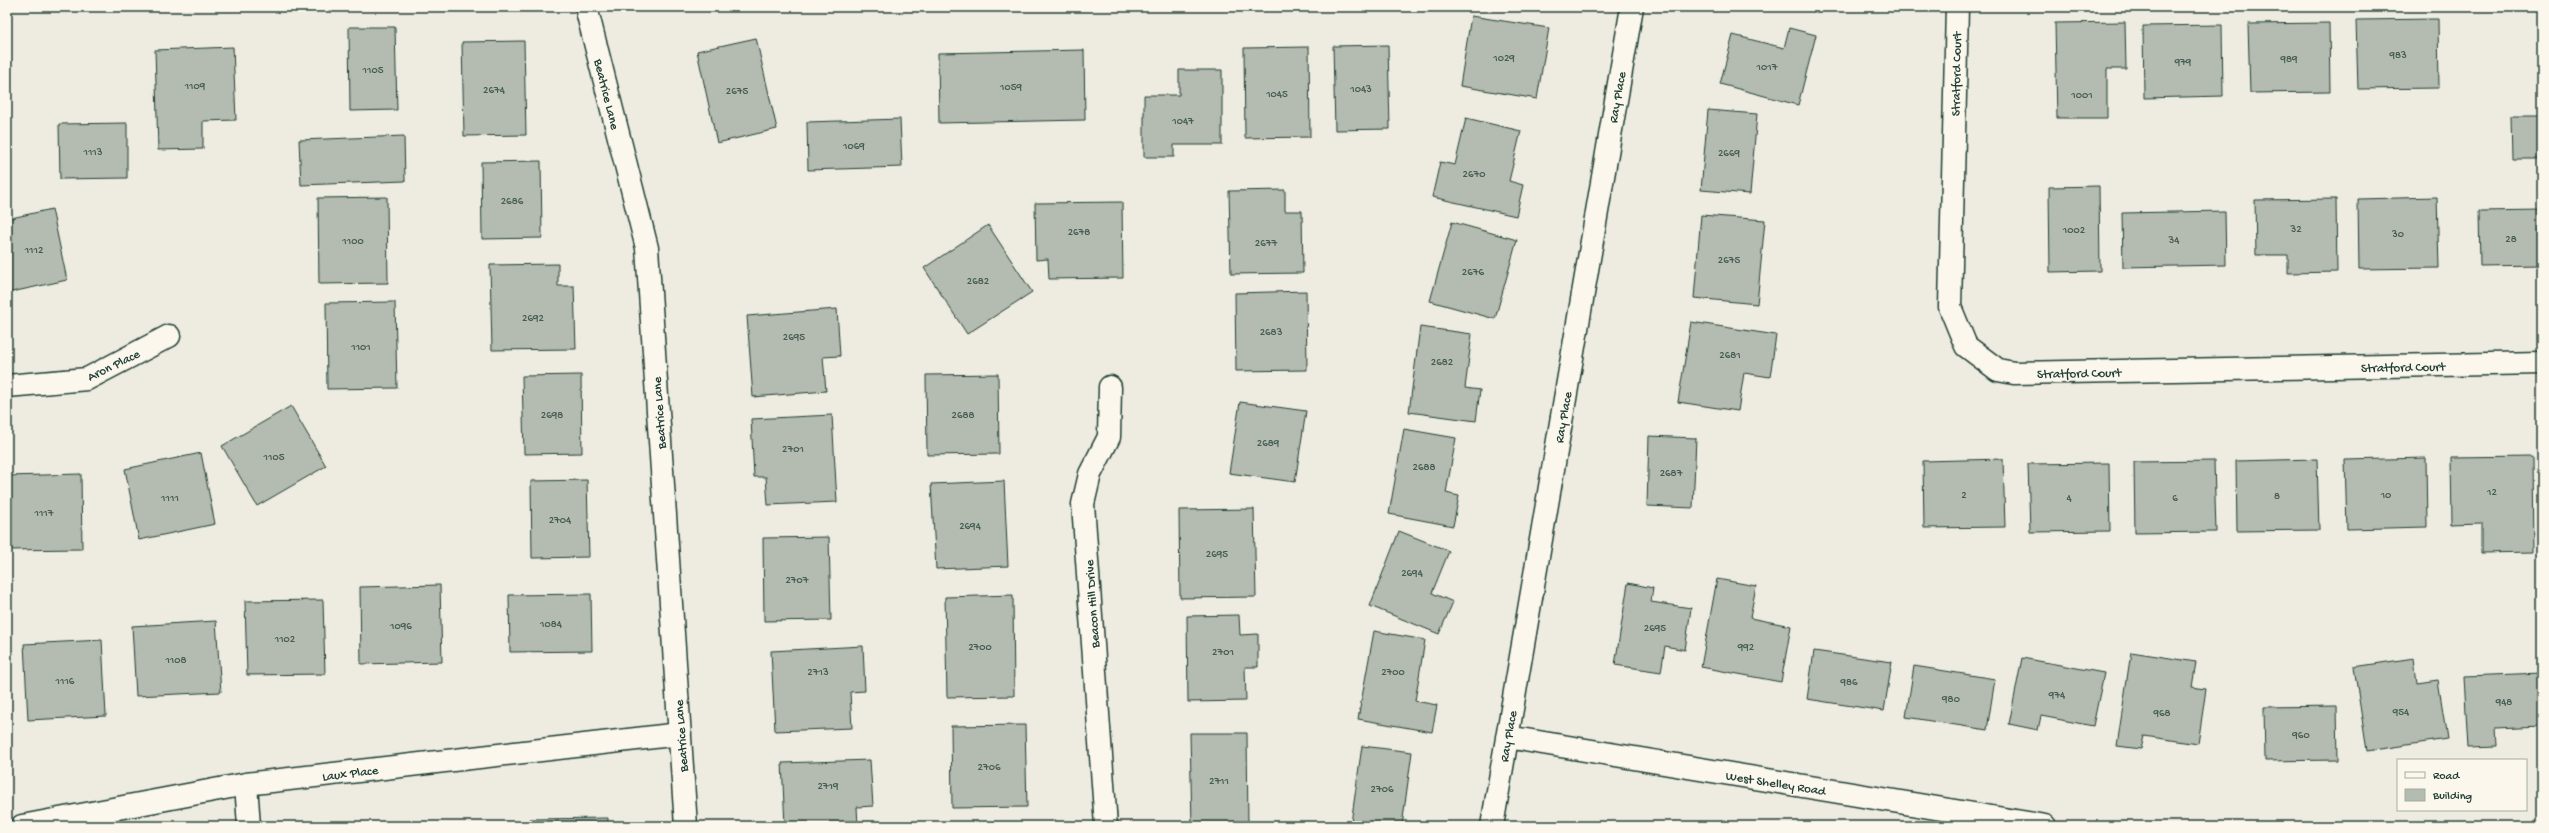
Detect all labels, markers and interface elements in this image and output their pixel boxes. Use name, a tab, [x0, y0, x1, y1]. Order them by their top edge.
street label: Stratford Court	[1949, 30, 1966, 116]
house number: 983	[2388, 50, 2407, 62]
house number: 1029	[1492, 53, 1515, 65]
house number: 989	[2279, 54, 2298, 66]
street label: Beatrice Lane	[589, 57, 622, 132]
house number: 979	[2174, 57, 2192, 69]
house number: 1017	[1756, 62, 1778, 74]
house number: 1105	[362, 65, 384, 77]
street label: Ray Place	[1607, 70, 1630, 124]
house number: 1109	[184, 81, 206, 93]
house number: 1059	[999, 82, 1022, 94]
house number: 1043	[1349, 84, 1372, 96]
house number: 2674	[483, 85, 506, 97]
house number: 2675	[726, 86, 748, 98]
house number: 1045	[1265, 89, 1288, 101]
house number: 1001	[2070, 90, 2093, 102]
house number: 1047	[1171, 116, 1194, 128]
house number: 1069	[842, 141, 865, 153]
house number: 1113	[82, 147, 103, 159]
house number: 2669	[1718, 148, 1741, 160]
house number: 2670	[1463, 169, 1485, 181]
house number: 2686	[501, 196, 524, 208]
house number: 32	[2289, 224, 2302, 236]
house number: 1002	[2062, 225, 2086, 237]
house number: 2678	[1068, 227, 1090, 239]
house number: 30	[2391, 229, 2404, 241]
house number: 28	[2505, 234, 2517, 246]
house number: 34	[2168, 235, 2180, 247]
house number: 1100	[341, 236, 364, 248]
house number: 2677	[1255, 238, 1277, 250]
house number: 1112	[24, 245, 44, 257]
house number: 2675	[1718, 255, 1740, 267]
house number: 2676	[1462, 267, 1485, 279]
house number: 2682	[967, 276, 990, 288]
house number: 2692	[522, 313, 545, 325]
house number: 2683	[1260, 327, 1283, 339]
house number: 2695	[783, 332, 805, 344]
house number: 1101	[350, 342, 371, 354]
street label: Aron Place	[85, 347, 143, 385]
house number: 2681	[1719, 350, 1741, 362]
house number: 2682	[1431, 357, 1454, 369]
street label: Stratford Court	[2361, 360, 2447, 377]
street label: Stratford Court	[2037, 366, 2123, 383]
street label: Beatrice Lane	[650, 376, 671, 450]
street label: Ray Place	[1553, 390, 1576, 444]
house number: 2698	[541, 410, 563, 422]
house number: 2688	[951, 410, 975, 422]
house number: 2689	[1257, 438, 1280, 450]
house number: 2701	[782, 444, 804, 456]
house number: 1105	[263, 452, 285, 464]
house number: 2688	[1412, 462, 1436, 474]
house number: 2687	[1660, 468, 1683, 480]
house number: 12	[2486, 487, 2498, 499]
house number: 2	[1961, 490, 1967, 502]
house number: 10	[2380, 490, 2391, 502]
house number: 8	[2274, 491, 2280, 503]
house number: 1111	[160, 493, 179, 505]
house number: 4	[2066, 493, 2072, 505]
house number: 6	[2172, 493, 2178, 505]
house number: 1117	[33, 508, 54, 520]
house number: 2704	[549, 515, 572, 527]
house number: 2694	[959, 521, 982, 533]
house number: 2695	[1206, 549, 1228, 561]
street label: Beacon Hill Drive	[1083, 559, 1104, 649]
house number: 2694	[1401, 568, 1424, 580]
house number: 2707	[785, 575, 809, 587]
house number: 1084	[539, 619, 563, 631]
house number: 1096	[389, 621, 412, 633]
house number: 2695	[1644, 623, 1666, 635]
house number: 1102	[274, 634, 296, 646]
house number: 2700	[968, 642, 992, 654]
house number: 992	[1737, 642, 1755, 654]
house number: 2701	[1212, 647, 1234, 659]
house number: 1108	[164, 655, 187, 667]
house number: 2713	[807, 667, 829, 679]
house number: 2700	[1381, 667, 1405, 679]
house number: 1116	[55, 676, 75, 688]
house number: 986	[1839, 677, 1858, 689]
house number: 974	[2048, 690, 2066, 702]
house number: 980	[1941, 694, 1960, 706]
house number: 948	[2495, 697, 2512, 709]
street label: Beatrice Lane	[672, 699, 693, 773]
house number: 954	[2392, 707, 2410, 719]
house number: 968	[2152, 708, 2171, 720]
street label: Ray Place	[1498, 709, 1521, 763]
house number: 960	[2291, 730, 2310, 742]
legend	[2397, 759, 2527, 811]
house number: 2706	[978, 762, 1001, 774]
street label: Laux Place	[321, 764, 379, 785]
street label: West Shelley Road	[1725, 769, 1828, 800]
text: Road	[2433, 770, 2460, 784]
house number: 2711	[1209, 776, 1229, 788]
house number: 2719	[817, 781, 839, 793]
house number: 2706	[1371, 784, 1394, 796]
text: Building	[2432, 790, 2472, 804]

